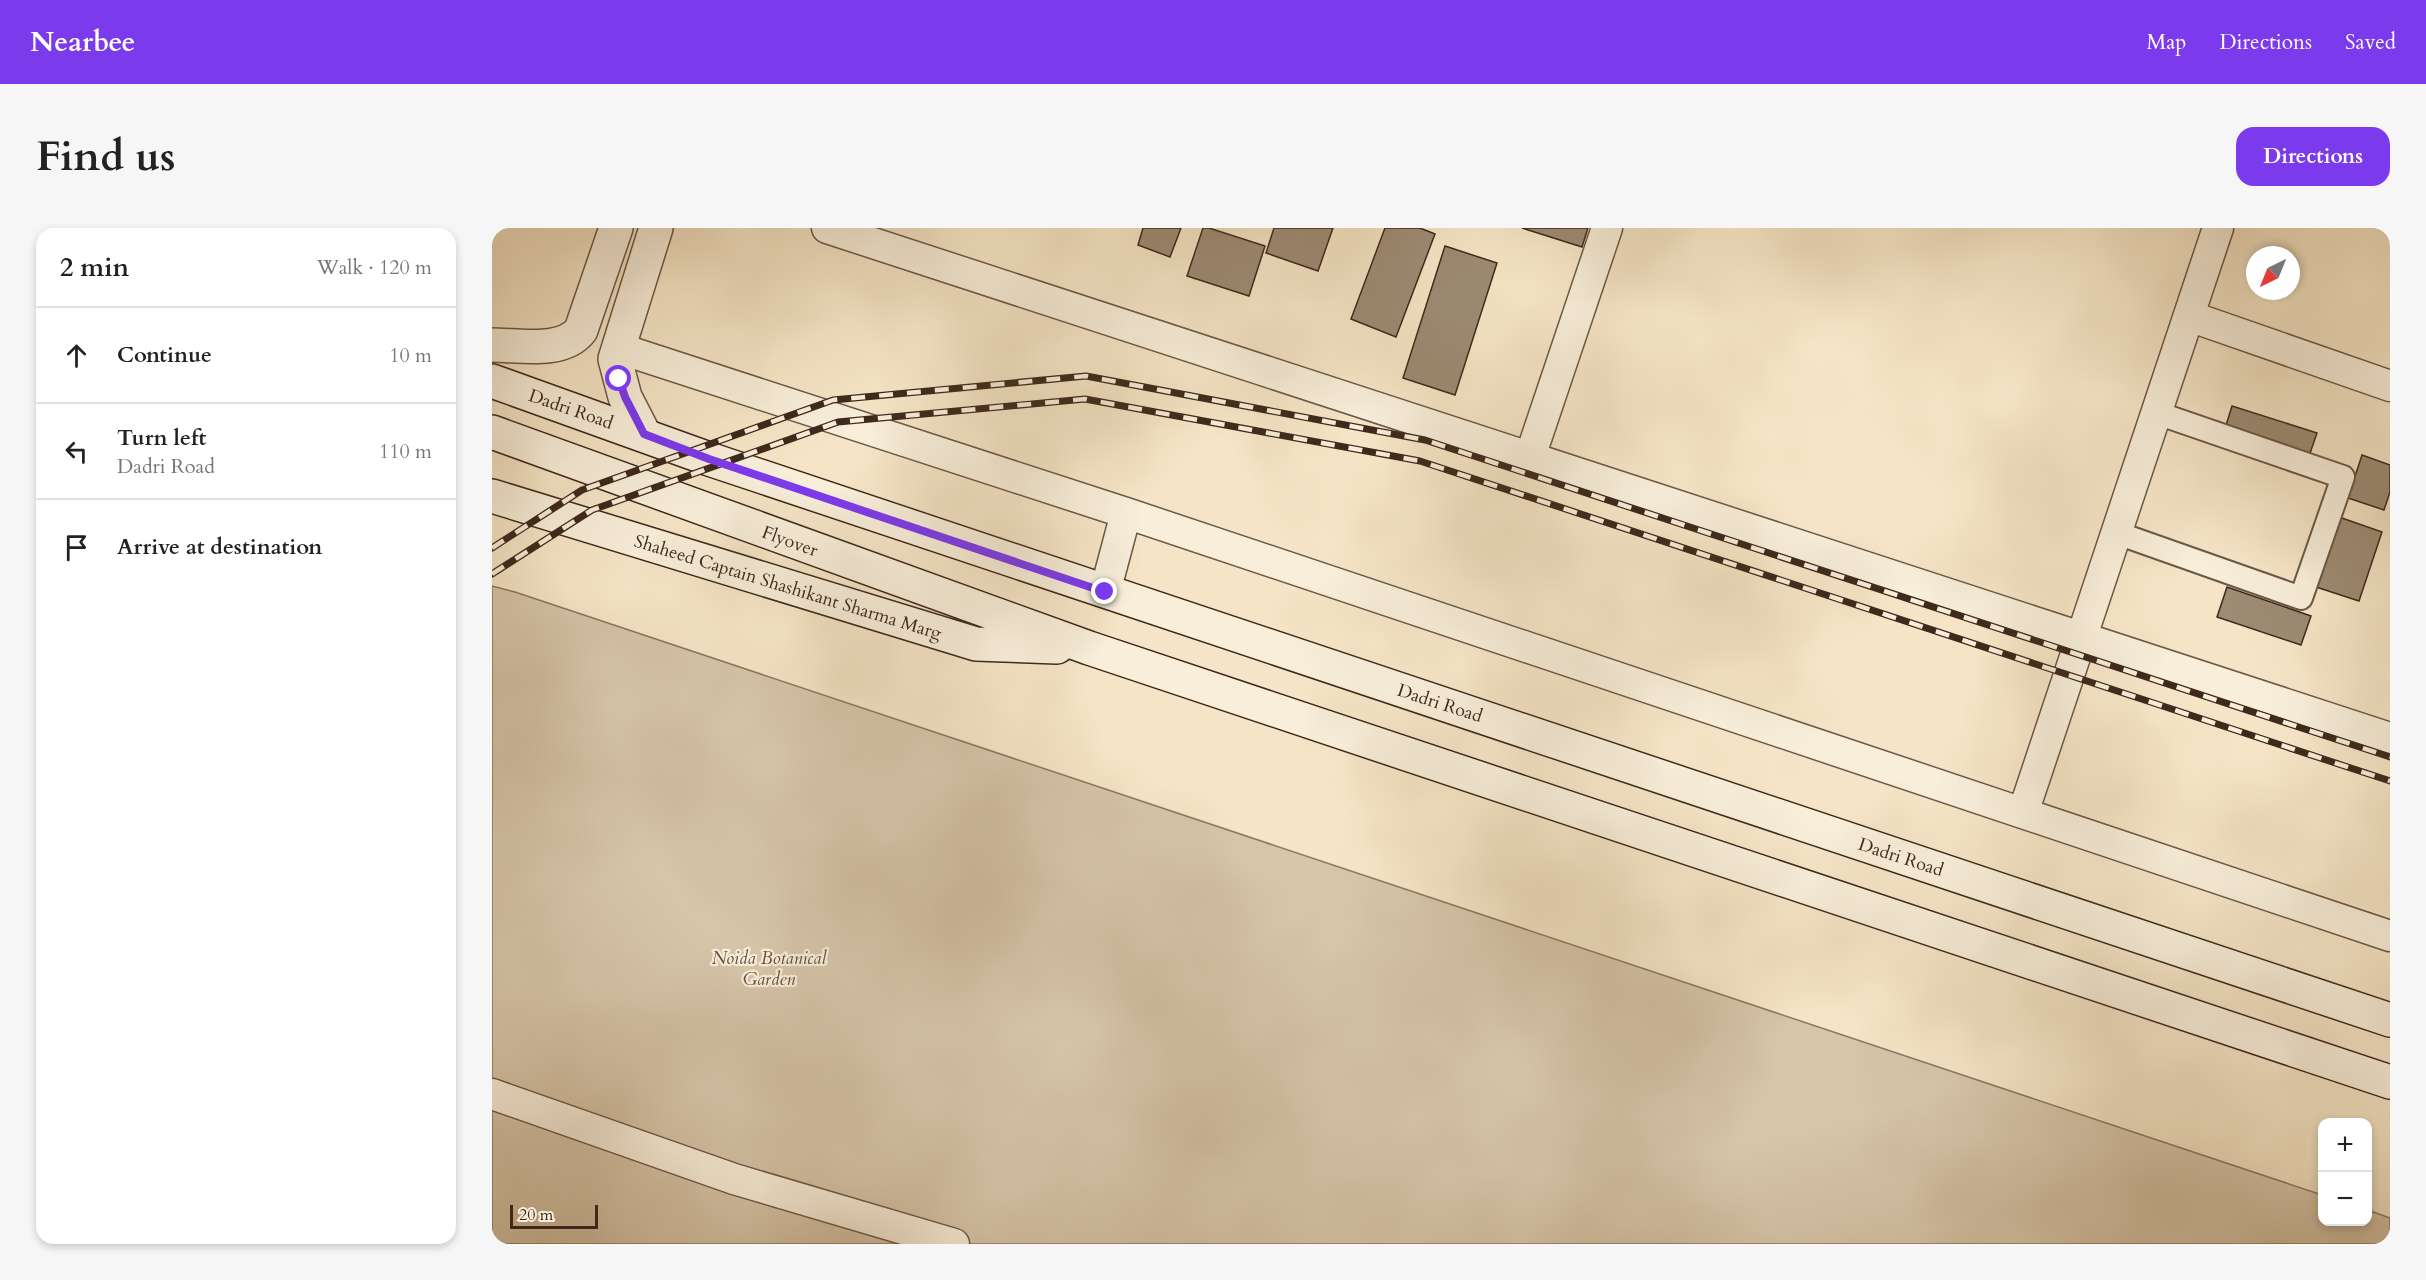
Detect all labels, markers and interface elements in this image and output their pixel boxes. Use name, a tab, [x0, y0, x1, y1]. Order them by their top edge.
text: Nearbee	[30, 23, 135, 61]
text: Map	[2146, 28, 2186, 57]
text: Directions	[2219, 28, 2312, 57]
text: Saved	[2345, 28, 2396, 57]
button: Directions	[2236, 127, 2390, 186]
text: Find us	[36, 128, 176, 185]
north arrow	[2246, 246, 2300, 300]
text: 2 min	[60, 250, 129, 285]
text: Walk · 120 m	[317, 254, 432, 281]
icon: ahead	[60, 339, 93, 372]
text: Continue	[117, 340, 212, 370]
text: 10 m	[389, 342, 432, 369]
route start	[605, 365, 631, 391]
street label: Dadri Road	[525, 383, 617, 436]
text: Turn left	[117, 423, 206, 453]
icon: left	[60, 435, 93, 468]
text: 110 m	[379, 438, 432, 465]
text: Dadri Road	[117, 453, 215, 480]
street label: Flyover	[758, 520, 822, 563]
street label: Shaheed Captain Shashikant Sharma Marg	[631, 529, 946, 647]
icon: arrive	[60, 531, 93, 564]
text: Arrive at destination	[117, 532, 322, 562]
route end	[1091, 578, 1117, 604]
street label: Dadri Road	[1394, 678, 1486, 729]
street label: Dadri Road	[1855, 832, 1947, 883]
park label: Noida Botanical Garden	[712, 946, 827, 992]
map controls	[2318, 1118, 2372, 1226]
button: +	[2318, 1118, 2372, 1172]
button: −	[2318, 1172, 2372, 1226]
scale bar	[510, 1202, 598, 1230]
text: 20 m	[519, 1204, 553, 1226]

